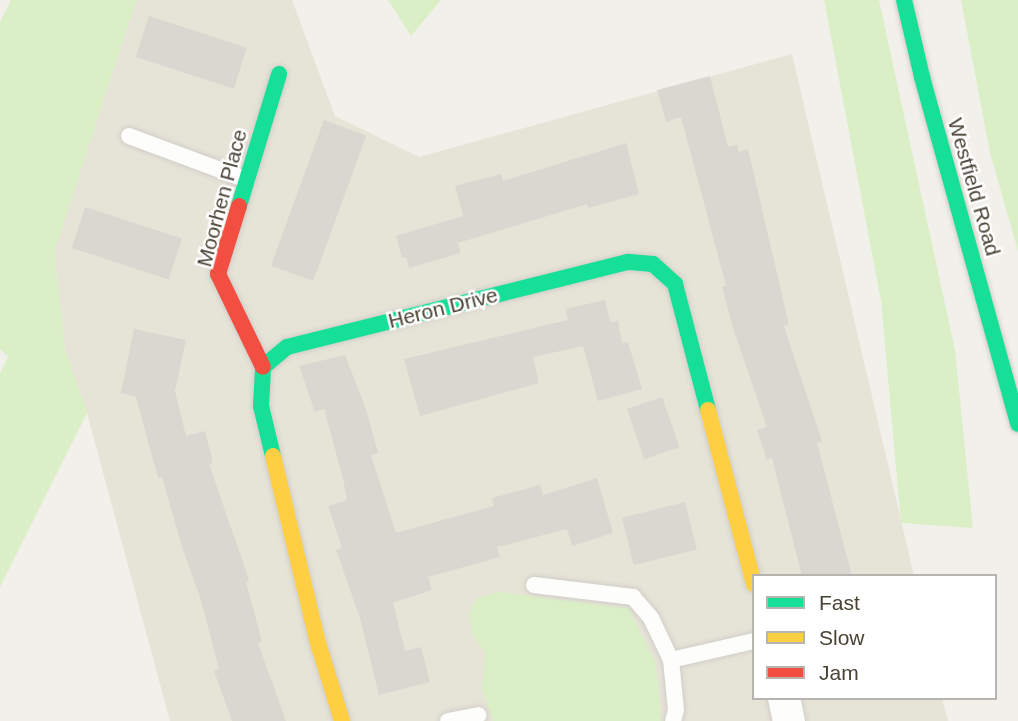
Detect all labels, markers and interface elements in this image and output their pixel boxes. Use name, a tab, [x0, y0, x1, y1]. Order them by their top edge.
street label: Westfield Road	[942, 115, 1006, 259]
street label: Moorhen Place	[192, 127, 252, 269]
street label: Heron Drive	[386, 282, 500, 334]
legend	[752, 574, 997, 700]
text: Fast	[819, 591, 860, 614]
text: Slow	[819, 626, 865, 649]
text: Jam	[819, 661, 859, 684]

